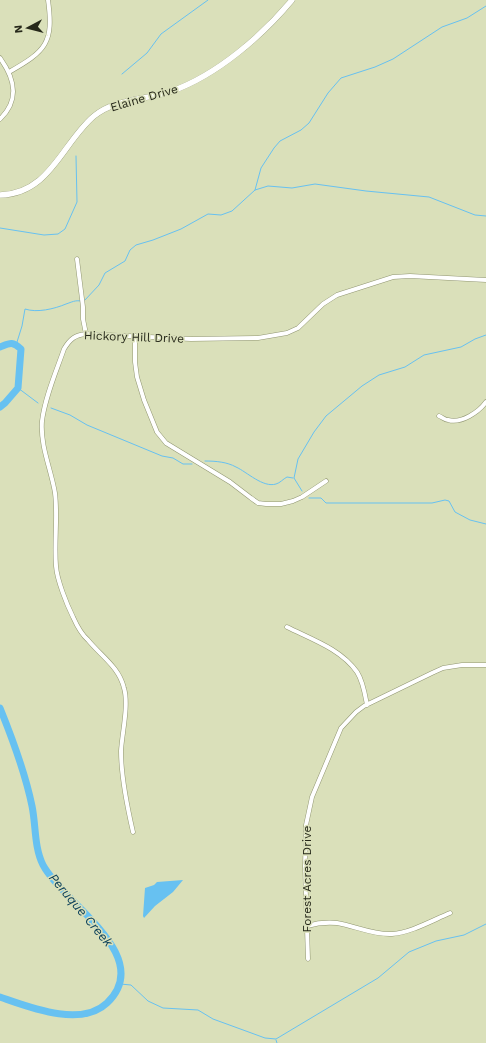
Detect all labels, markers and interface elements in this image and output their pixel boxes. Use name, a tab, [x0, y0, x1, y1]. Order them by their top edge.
north arrow	[8, 8, 48, 48]
text: N	[12, 24, 26, 34]
street label: Elaine Drive	[109, 82, 179, 114]
street label: Hickory Hill Drive	[84, 328, 184, 346]
street label: Forest Acres Drive	[300, 825, 314, 932]
water label: Peruque Creek	[46, 870, 117, 950]

